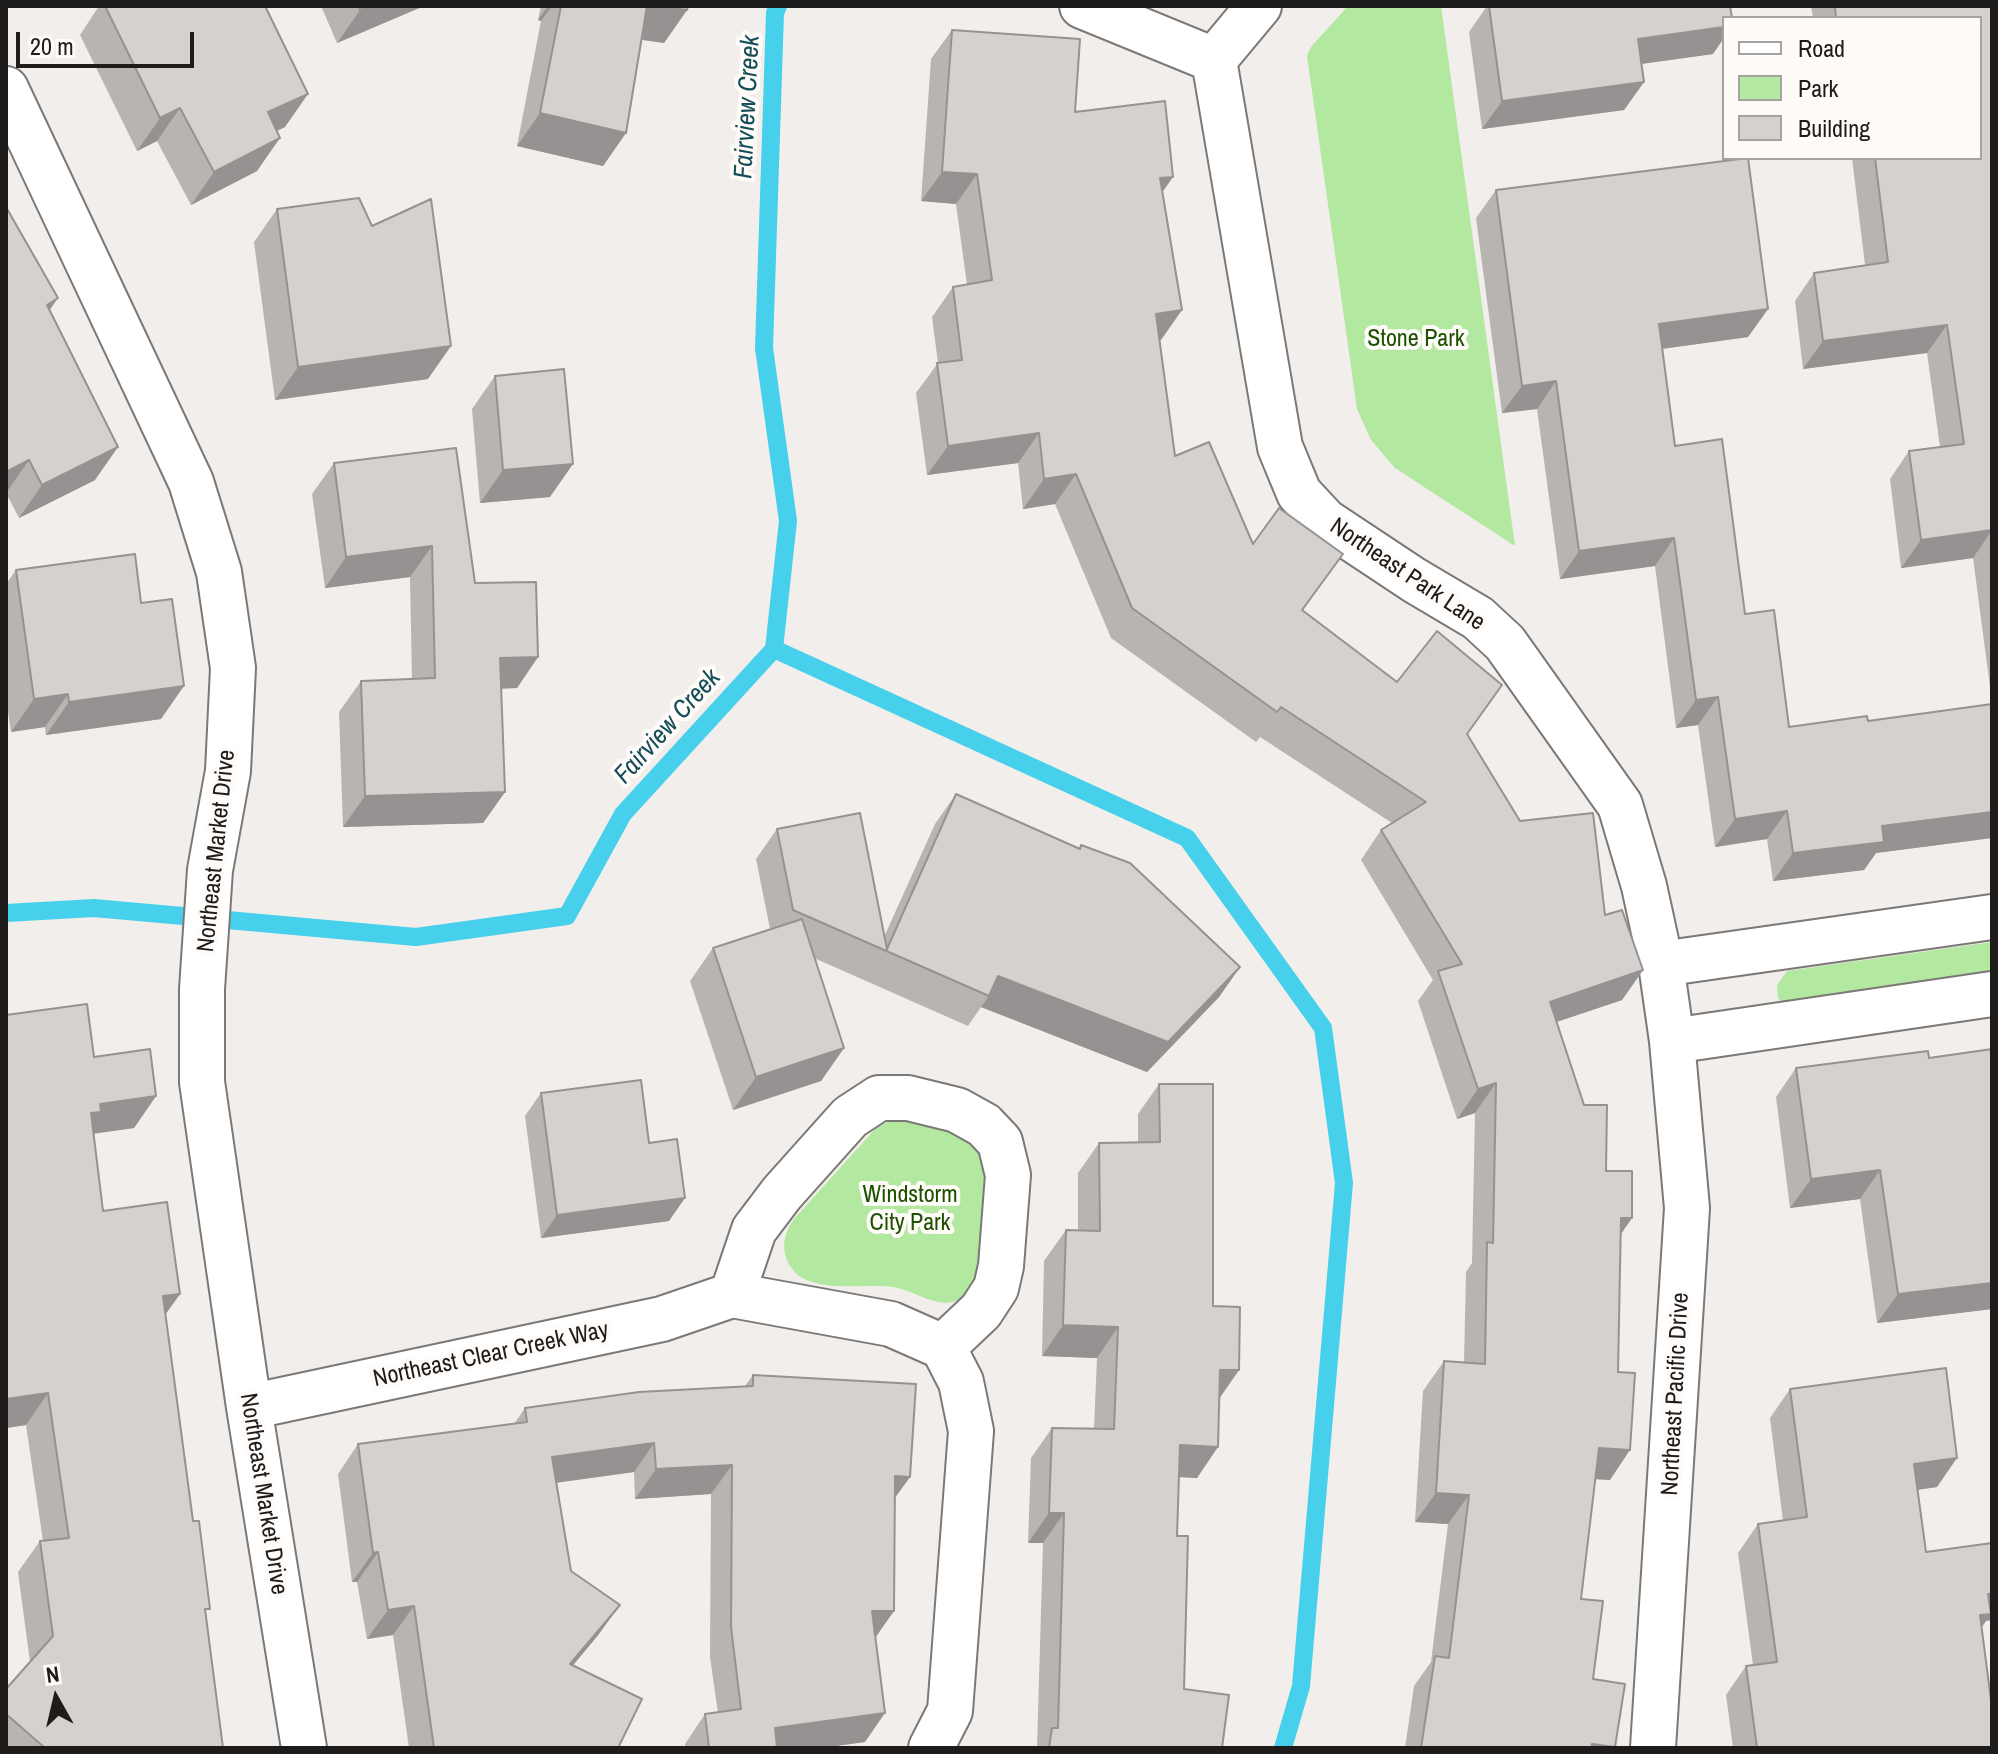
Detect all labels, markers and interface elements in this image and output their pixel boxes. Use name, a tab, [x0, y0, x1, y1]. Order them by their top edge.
scale bar	[20, 16, 198, 66]
legend	[1722, 16, 1982, 160]
text: 20 m	[30, 30, 74, 62]
text: Road	[1798, 32, 1845, 64]
water label: Fairview Creek	[729, 34, 767, 180]
text: Park	[1798, 72, 1838, 104]
text: Building	[1798, 112, 1870, 144]
park label: Stone Park	[1367, 326, 1465, 354]
street label: Northeast Park Lane	[1324, 513, 1490, 637]
water label: Fairview Creek	[608, 663, 728, 791]
street label: Northeast Market Drive	[192, 748, 242, 954]
park label: Windstorm City Park	[862, 1182, 958, 1238]
street label: Northeast Pacific Drive	[1656, 1292, 1696, 1496]
street label: Northeast Clear Creek Way	[371, 1316, 611, 1394]
street label: Northeast Market Drive	[233, 1391, 293, 1597]
north arrow	[16, 1658, 96, 1738]
text: N	[44, 1658, 61, 1690]

